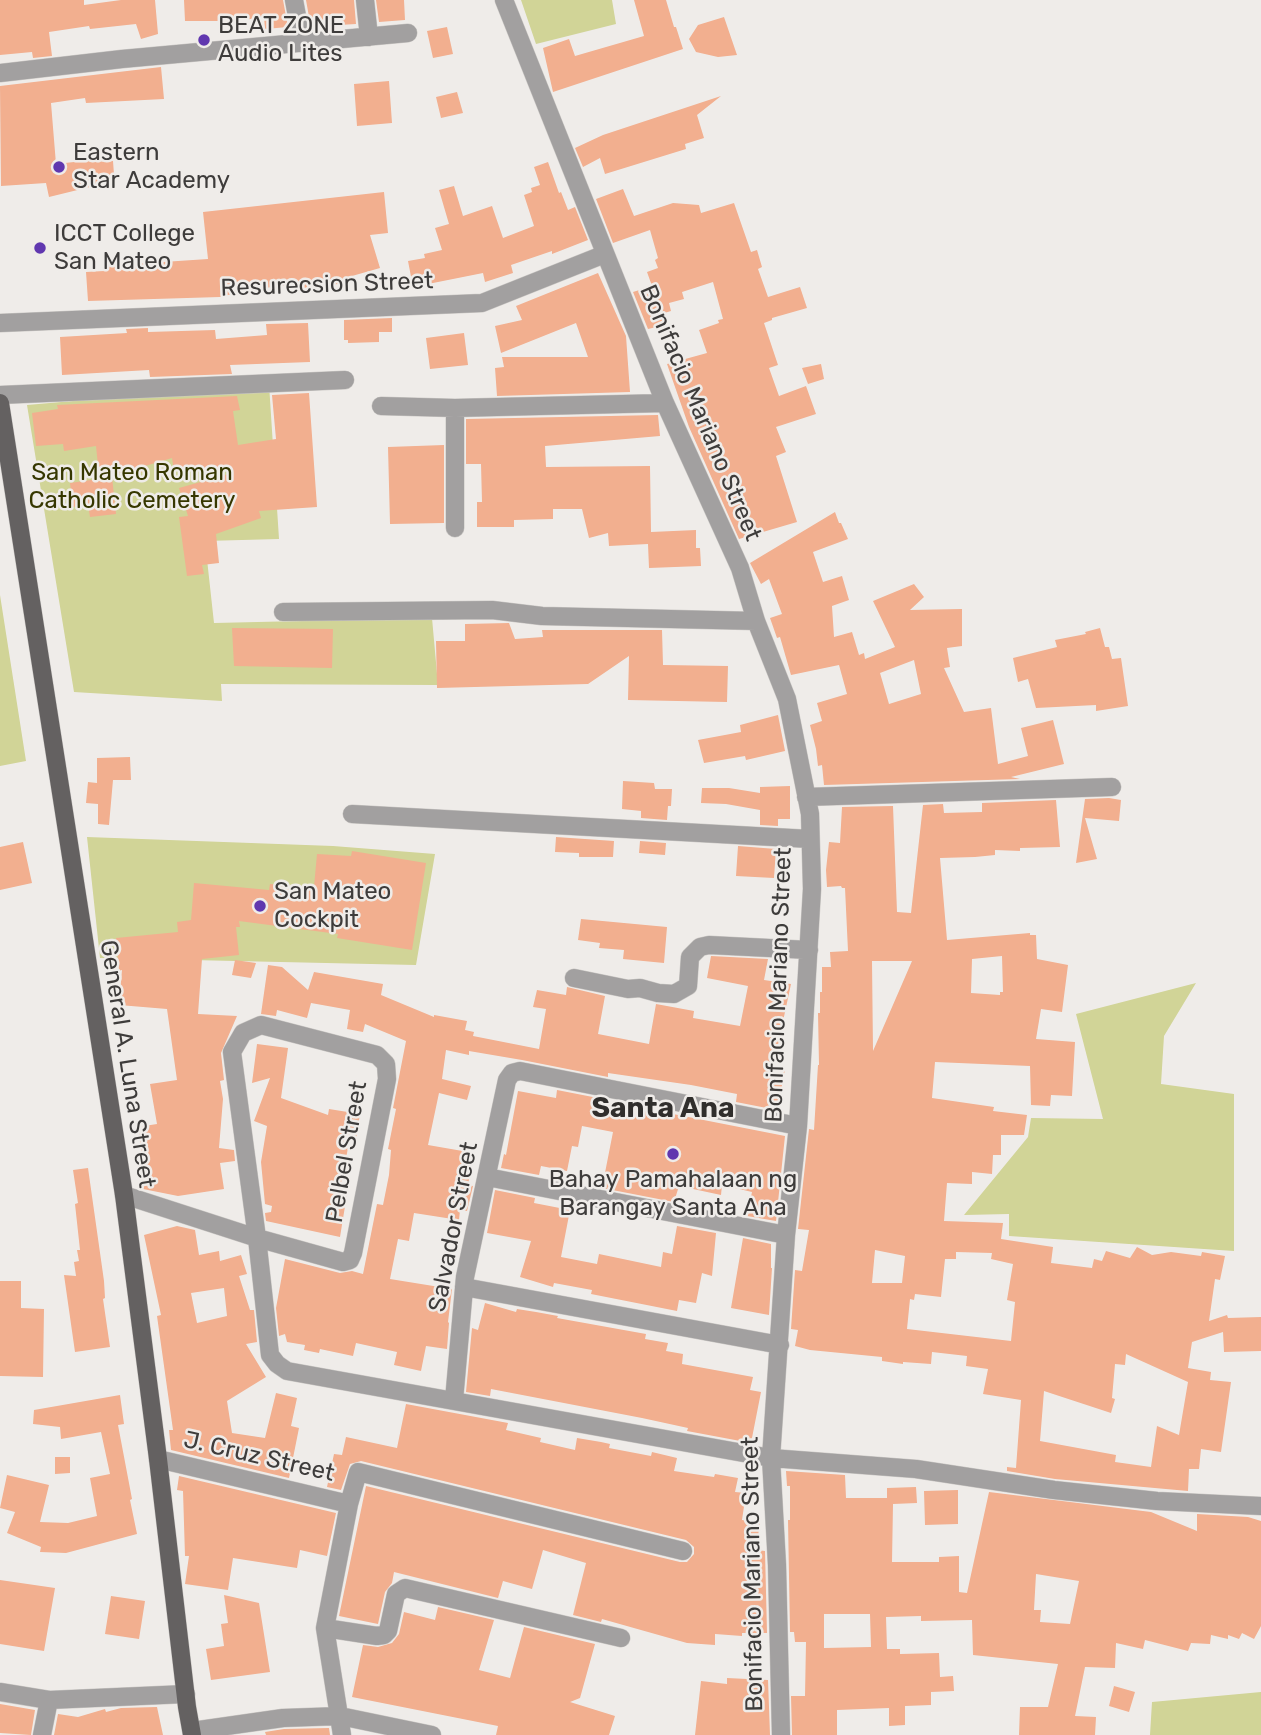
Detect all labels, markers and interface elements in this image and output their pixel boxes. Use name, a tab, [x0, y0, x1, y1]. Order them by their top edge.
place label: BEAT ZONE Audio Lites	[218, 12, 344, 68]
marker: BEAT ZONE Audio Lites	[196, 32, 212, 48]
place label: Eastern Star Academy	[73, 139, 230, 195]
marker: Eastern Star Academy	[51, 159, 67, 175]
place label: ICCT College San Mateo	[54, 220, 195, 276]
marker: ICCT College San Mateo	[32, 240, 48, 256]
street label: Resurecsion Street	[220, 267, 434, 303]
street label: Bonifacio Mariano Street	[633, 281, 767, 545]
park label: San Mateo Roman Catholic Cemetery	[29, 459, 235, 515]
street label: Bonifacio Mariano Street	[760, 847, 798, 1123]
place label: San Mateo Cockpit	[274, 878, 391, 934]
marker: San Mateo Cockpit	[252, 898, 268, 914]
street label: General A. Luna Street	[93, 938, 161, 1190]
street label: Pelbel Street	[320, 1079, 374, 1225]
district label: Santa Ana	[591, 1092, 735, 1126]
street label: Salvador Street	[423, 1140, 485, 1314]
marker: Bahay Pamahalaan ng Barangay Santa Ana	[665, 1146, 681, 1162]
place label: Bahay Pamahalaan ng Barangay Santa Ana	[549, 1166, 797, 1222]
street label: J. Cruz Street	[181, 1426, 337, 1488]
street label: Bonifacio Mariano Street	[736, 1436, 770, 1712]

